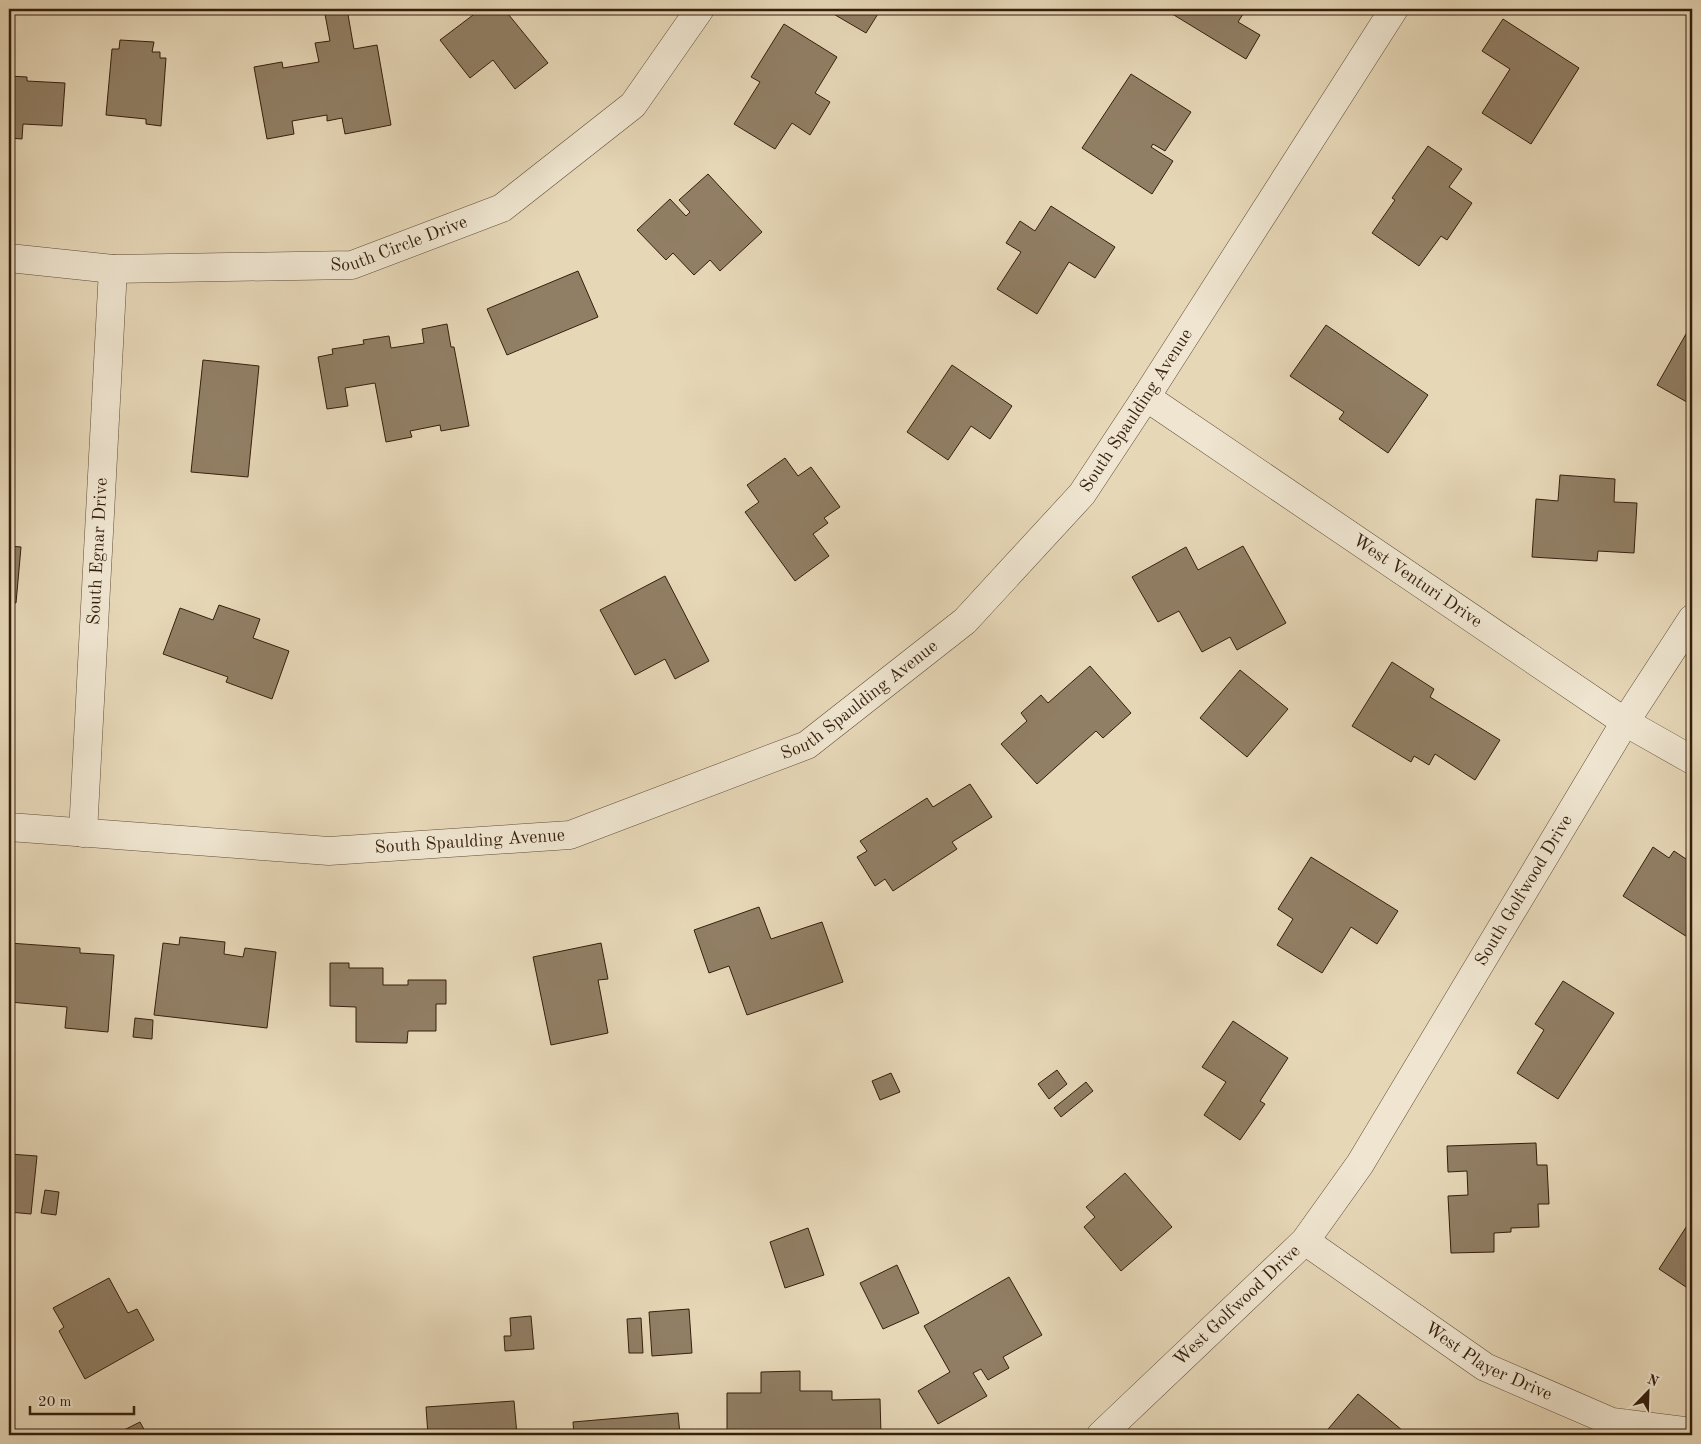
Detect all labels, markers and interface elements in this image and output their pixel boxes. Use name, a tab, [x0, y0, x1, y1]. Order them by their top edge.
street label: South Circle Drive	[330, 213, 470, 274]
street label: South Spaulding Avenue	[1077, 326, 1196, 496]
street label: South Egnar Drive	[85, 477, 111, 625]
street label: West Venturi Drive	[1350, 531, 1485, 631]
street label: South Spaulding Avenue	[778, 637, 941, 763]
street label: South Golfwood Drive	[1472, 812, 1576, 969]
street label: South Spaulding Avenue	[374, 826, 566, 857]
street label: West Golfwood Drive	[1171, 1242, 1304, 1369]
street label: West Player Drive	[1421, 1319, 1555, 1404]
north arrow	[1624, 1366, 1674, 1416]
text: N	[1645, 1372, 1661, 1390]
scale bar	[30, 1384, 134, 1416]
text: 20 m	[38, 1395, 72, 1410]

